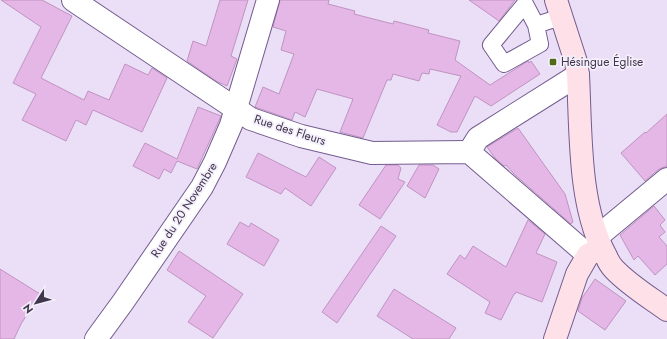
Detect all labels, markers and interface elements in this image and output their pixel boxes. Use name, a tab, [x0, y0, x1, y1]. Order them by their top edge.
place label: Hésingue Église	[561, 53, 643, 71]
marker: Hésingue Église	[548, 57, 558, 67]
street label: Rue des Fleurs	[252, 110, 328, 150]
street label: Rue du 20 Novembre	[146, 159, 222, 261]
north arrow	[16, 283, 56, 323]
text: N	[19, 301, 37, 317]

